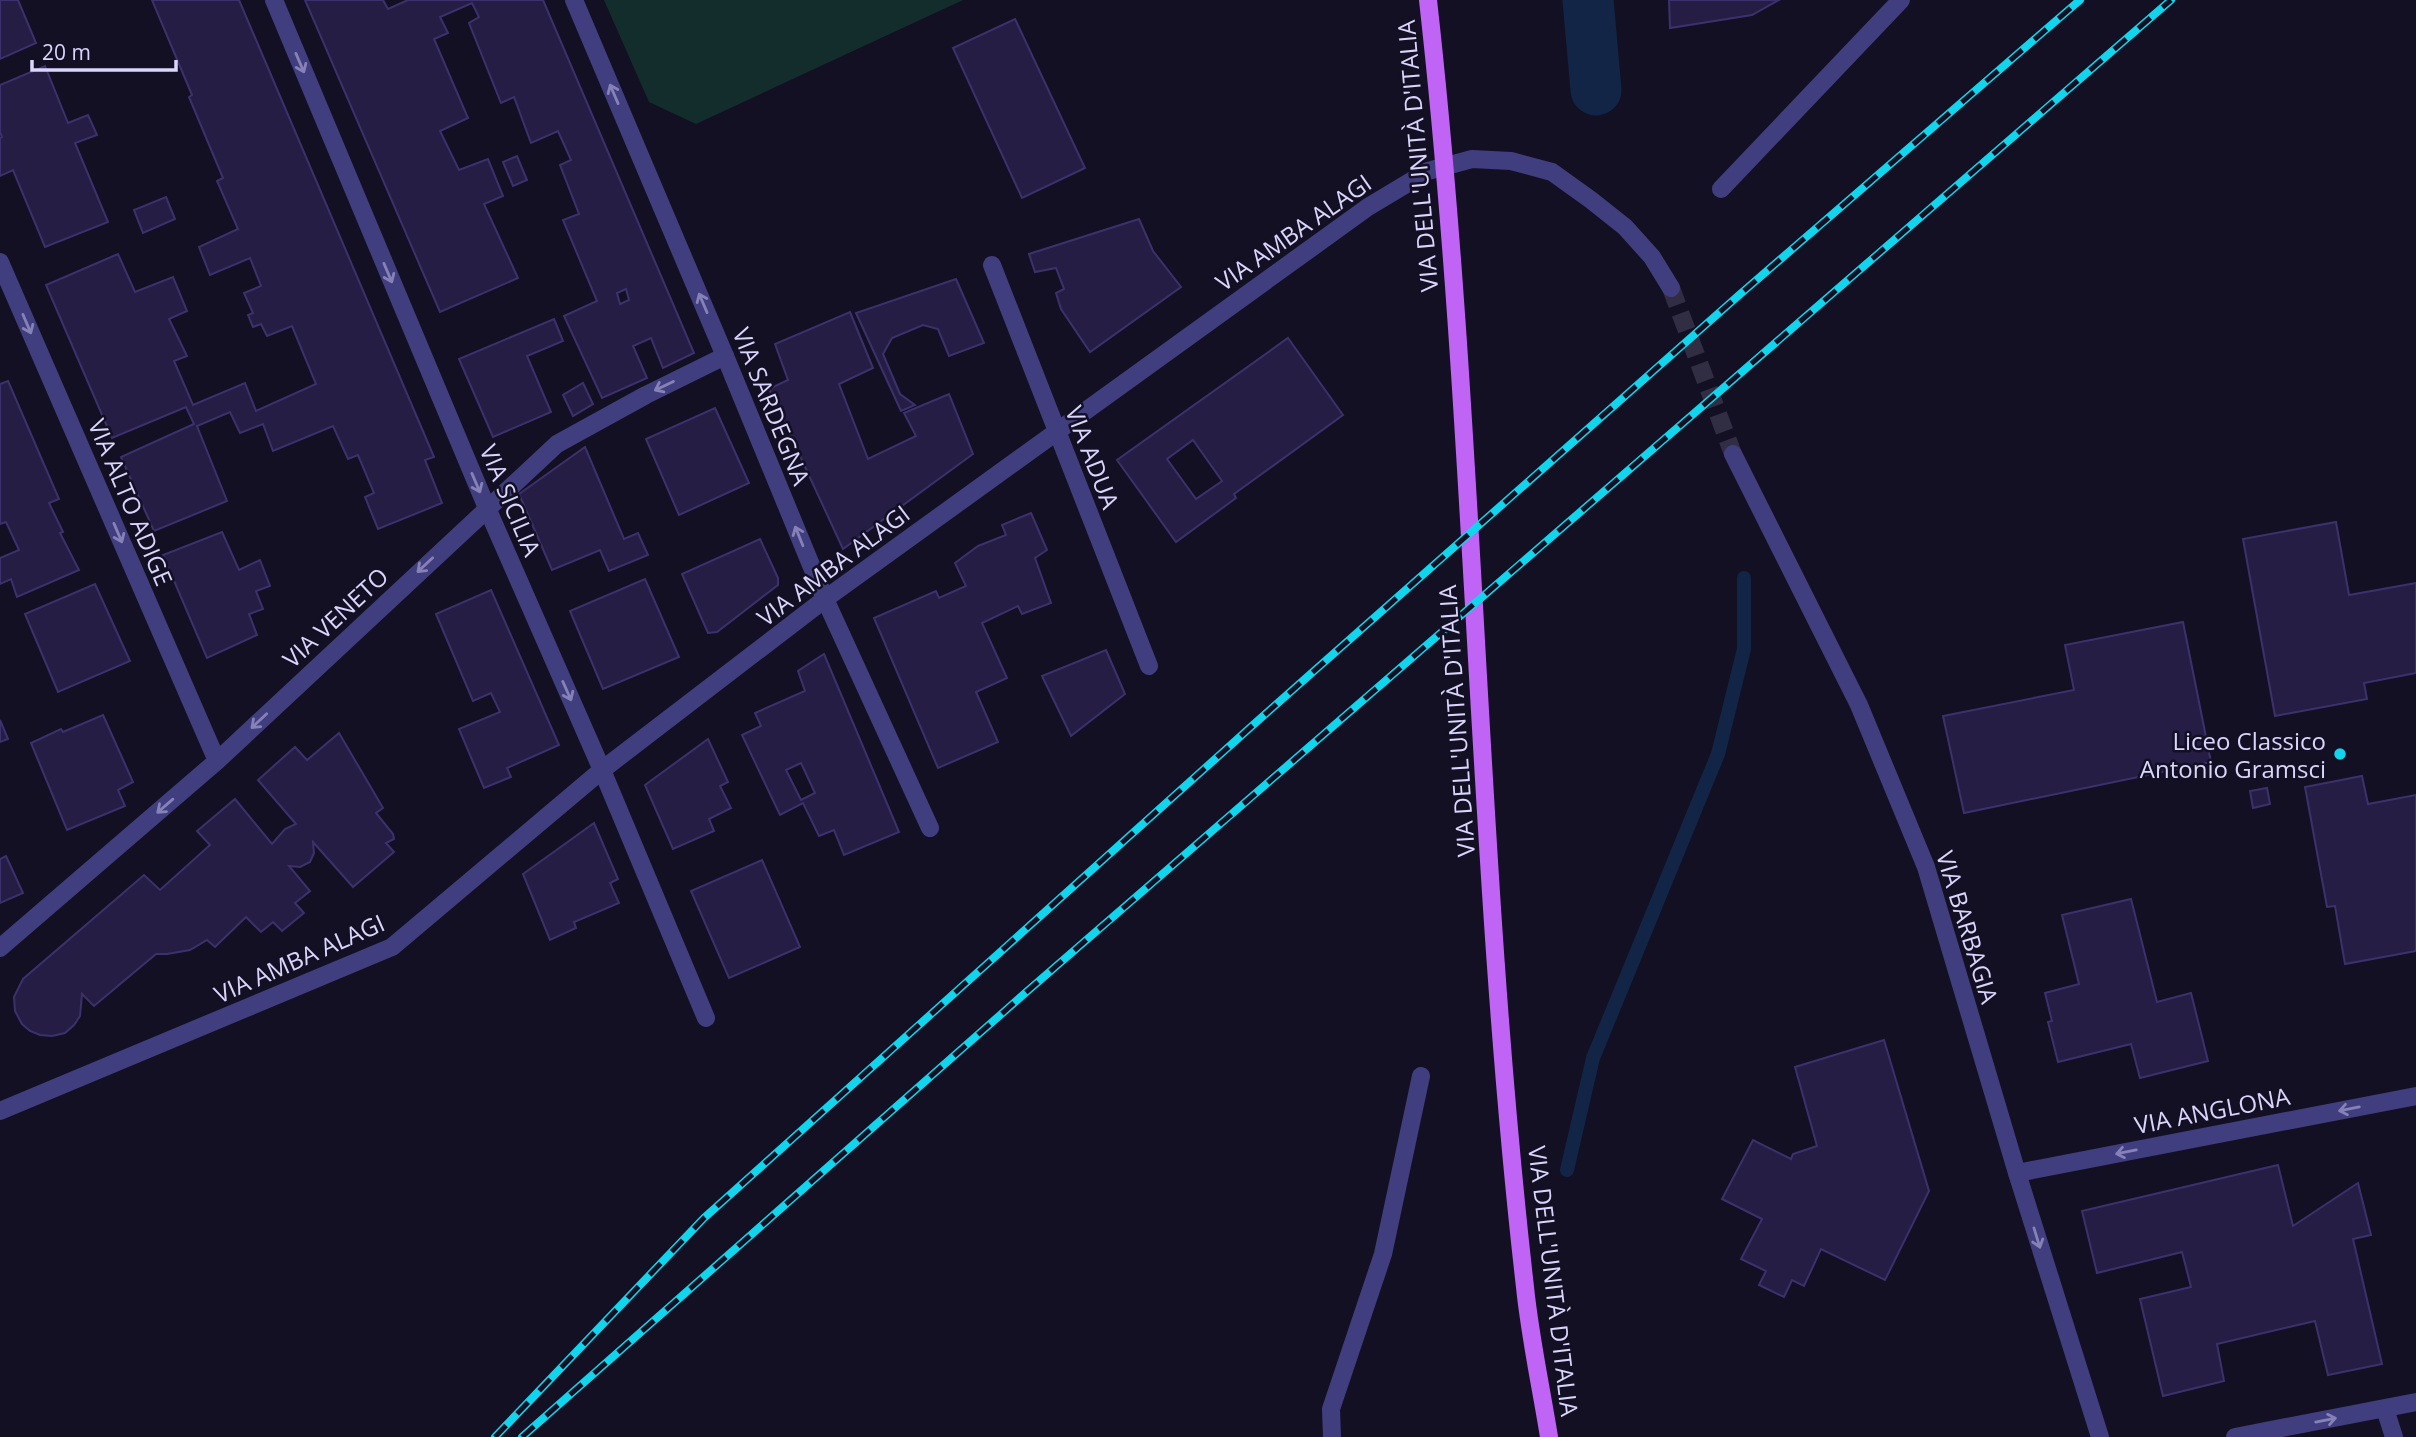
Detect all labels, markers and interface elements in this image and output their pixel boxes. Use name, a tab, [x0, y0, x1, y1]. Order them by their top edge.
street label: VIA DELL'UNITÀ D'ITALIA	[1389, 18, 1445, 293]
scale bar	[32, 28, 175, 72]
text: 20 m	[42, 38, 91, 66]
one-way arrow	[295, 52, 308, 73]
one-way arrow	[607, 84, 620, 105]
street label: VIA AMBA ALAGI	[1209, 166, 1377, 298]
one-way arrow	[382, 262, 395, 283]
one-way arrow	[696, 293, 709, 314]
one-way arrow	[21, 313, 34, 335]
street label: VIA SARDEGNA	[725, 322, 819, 490]
one-way arrow	[654, 379, 675, 393]
street label: VIA ADUA	[1058, 401, 1128, 514]
street label: VIA ALTO ADIGE	[81, 413, 181, 591]
street label: VIA SICILIA	[473, 439, 550, 562]
one-way arrow	[470, 471, 483, 493]
street label: VIA AMBA ALAGI	[750, 497, 916, 633]
one-way arrow	[112, 522, 125, 543]
one-way arrow	[792, 526, 805, 547]
one-way arrow	[417, 557, 434, 574]
street label: VIA VENETO	[275, 559, 395, 675]
street label: VIA DELL'UNITÀ D'ITALIA	[1430, 583, 1482, 858]
one-way arrow	[561, 680, 574, 701]
one-way arrow	[250, 713, 268, 729]
place label: Liceo Classico Antonio Gramsci	[2140, 724, 2326, 785]
marker: Liceo Classico Antonio Gramsci	[2332, 746, 2348, 762]
one-way arrow	[156, 798, 174, 814]
street label: VIA BARBAGIA	[1929, 847, 2007, 1008]
street label: VIA AMBA ALAGI	[209, 906, 389, 1010]
street label: VIA ANGLONA	[2132, 1079, 2293, 1141]
one-way arrow	[2338, 1102, 2361, 1116]
street label: VIA DELL'UNITÀ D'ITALIA	[1521, 1144, 1587, 1419]
one-way arrow	[2115, 1146, 2138, 1159]
one-way arrow	[2032, 1227, 2045, 1249]
one-way arrow	[2314, 1412, 2337, 1426]

